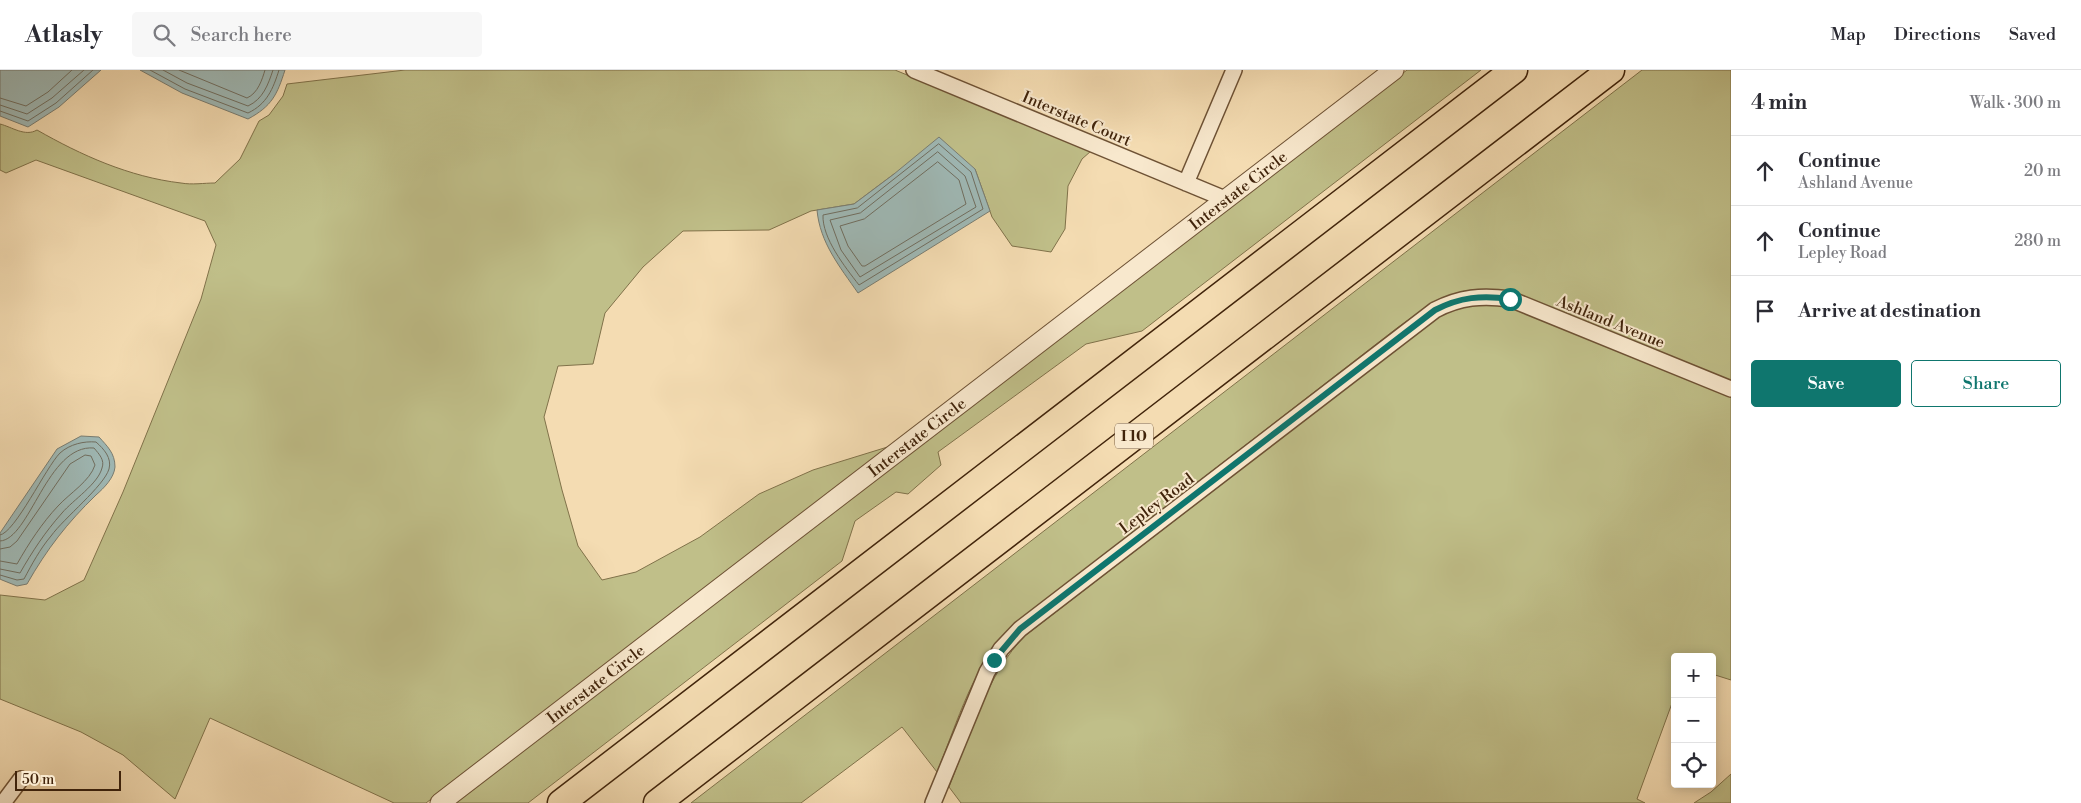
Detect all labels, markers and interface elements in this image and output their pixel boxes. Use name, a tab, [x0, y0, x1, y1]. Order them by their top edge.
search box	[132, 12, 482, 57]
text: Atlasly	[25, 20, 102, 50]
icon: search	[150, 21, 178, 49]
text: Search here	[190, 23, 292, 47]
text: Map	[1830, 23, 1866, 46]
text: Directions	[1894, 23, 1981, 46]
text: Saved	[2009, 23, 2056, 46]
street label: Interstate Court	[1019, 87, 1134, 151]
text: 4 min	[1751, 90, 1807, 116]
text: Walk · 300 m	[1970, 93, 2061, 113]
street label: Interstate Circle	[1185, 147, 1291, 235]
text: Continue	[1798, 149, 1881, 173]
icon: ahead	[1751, 157, 1779, 185]
text: 20 m	[2024, 161, 2061, 181]
text: Ashland Avenue	[1798, 173, 1913, 193]
text: Continue	[1798, 219, 1881, 243]
icon: ahead	[1751, 227, 1779, 255]
text: 280 m	[2014, 231, 2061, 251]
text: Lepley Road	[1798, 243, 1887, 263]
route start	[1499, 288, 1522, 311]
street label: Ashland Avenue	[1553, 291, 1668, 353]
icon: arrive	[1751, 297, 1779, 325]
text: Arrive at destination	[1798, 299, 1981, 323]
button: Save	[1751, 360, 1901, 407]
button: Share	[1911, 360, 2061, 407]
street label: Interstate Circle	[864, 394, 970, 482]
road number: I 10	[1115, 424, 1153, 448]
street label: Lepley Road	[1115, 469, 1198, 539]
street label: Interstate Circle	[543, 640, 649, 728]
route end	[983, 649, 1006, 672]
map controls	[1671, 653, 1716, 788]
button: +	[1671, 653, 1716, 698]
button: −	[1671, 698, 1716, 743]
button: locate	[1671, 743, 1716, 788]
scale bar	[15, 768, 121, 791]
text: 50 m	[22, 771, 54, 789]

